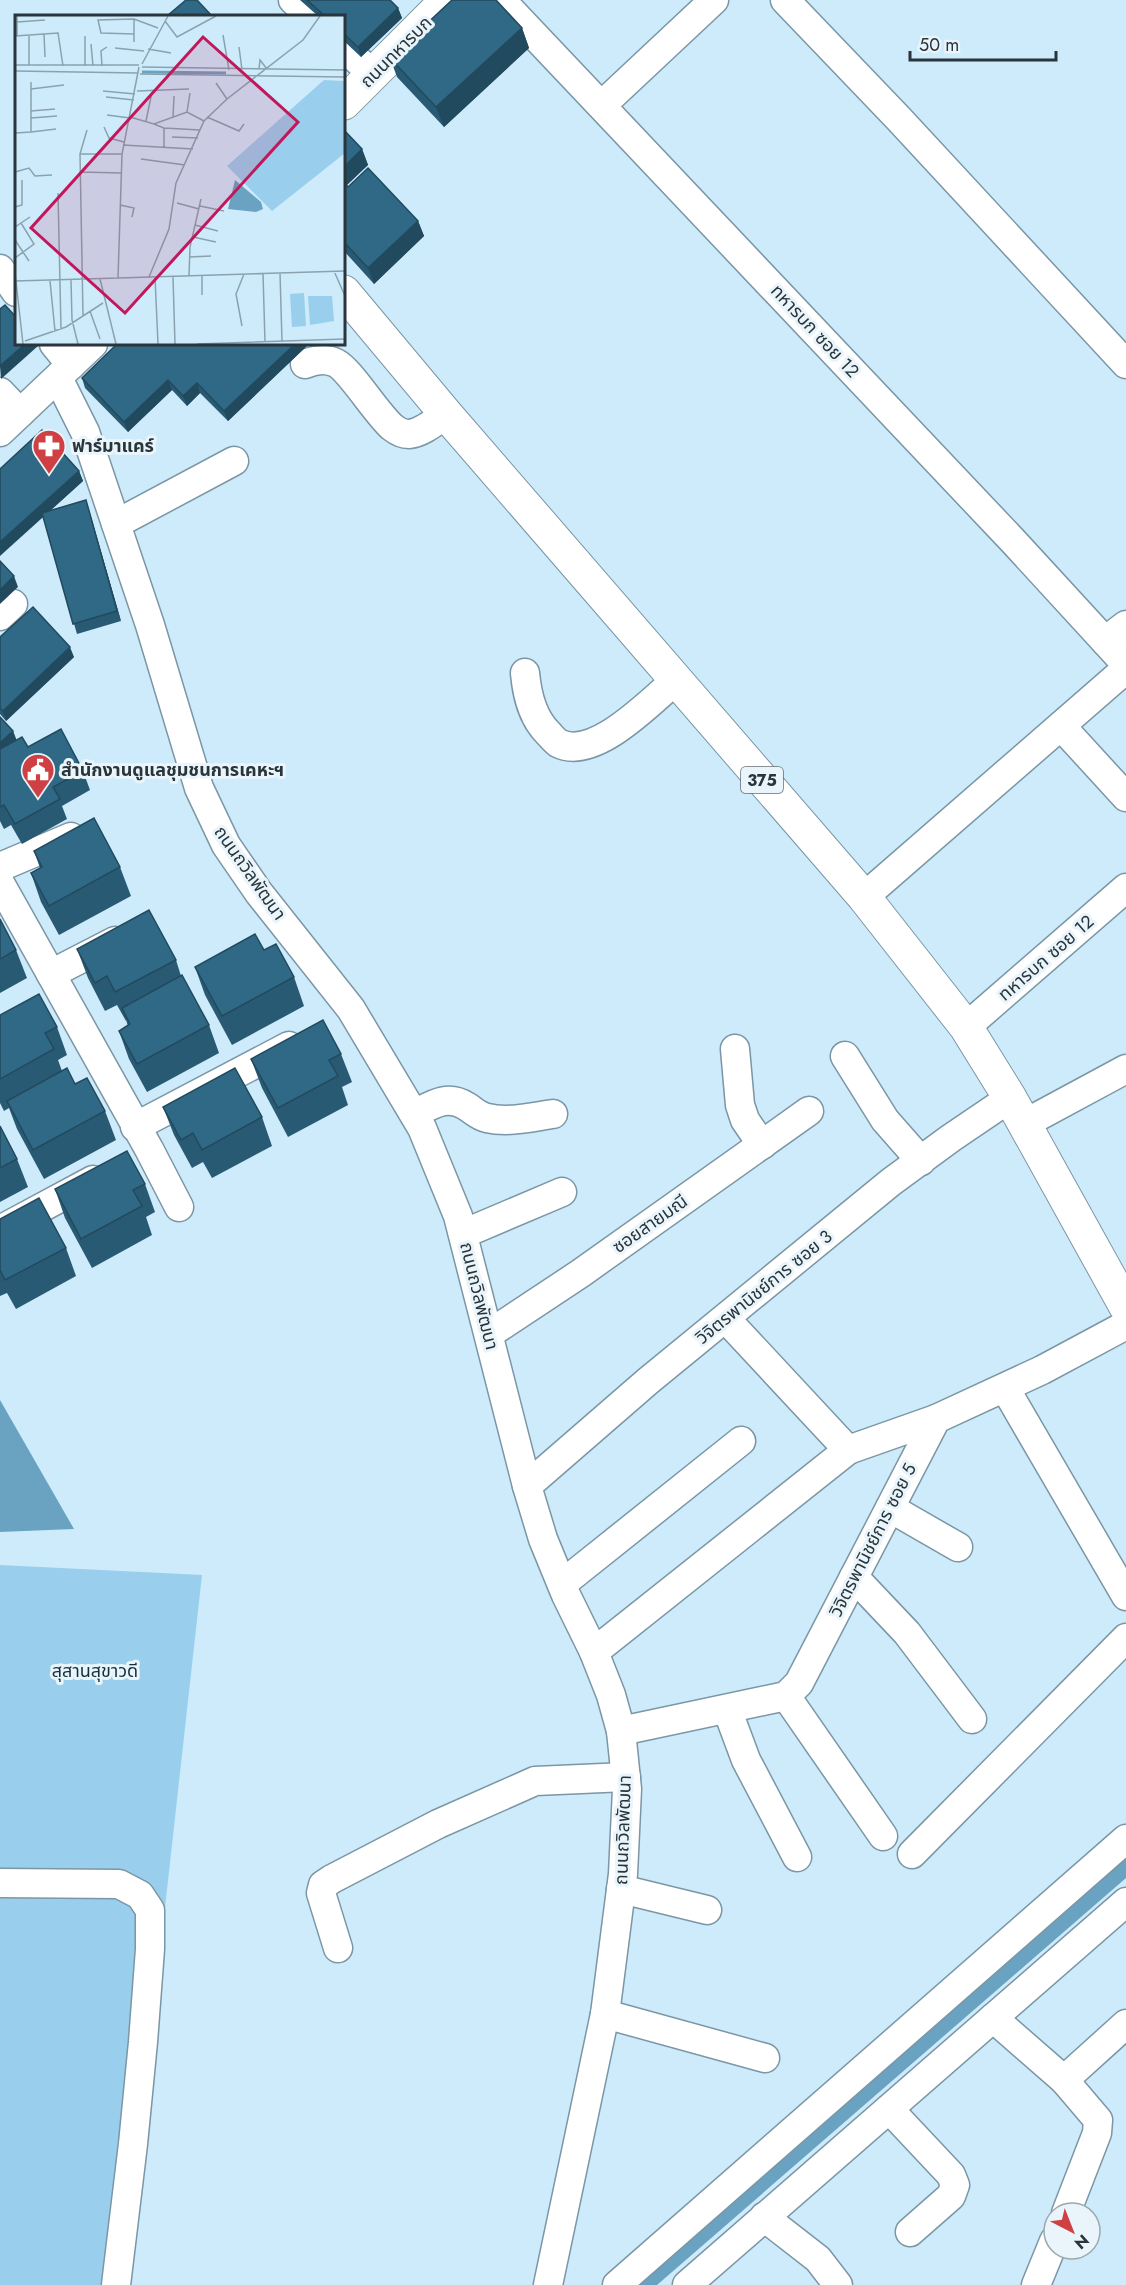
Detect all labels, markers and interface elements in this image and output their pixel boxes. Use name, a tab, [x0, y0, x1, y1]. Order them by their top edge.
street label: ถนนทหารบก	[354, 10, 438, 94]
inset map	[15, 15, 345, 345]
scale bar	[910, 24, 1056, 62]
text: 50 m	[919, 32, 959, 58]
street label: ทหารบก ซอย 12	[765, 278, 865, 384]
pharmacy icon: ฟาร์มาแคร์	[31, 428, 67, 475]
place label: ฟาร์มาแคร์	[72, 433, 154, 459]
public building icon: สำนักงานดูแลชุมชนการเคหะฯ	[20, 752, 56, 799]
place label: สำนักงานดูแลชุมชนการเคหะฯ	[61, 757, 284, 783]
road number: 375	[741, 767, 783, 793]
street label: ถนนถวิลพัฒนา	[208, 820, 292, 926]
street label: ทหารบก ซอย 12	[992, 909, 1100, 1007]
street label: ซอยสายมณี	[607, 1188, 693, 1260]
street label: วิจิตรพานิชย์การ ซอย 3	[690, 1224, 838, 1351]
street label: ถนนถวิลพัฒนา	[453, 1239, 505, 1353]
street label: วิจิตรพานิชย์การ ซอย 5	[823, 1459, 923, 1622]
park label: สุสานสุขาวดี	[52, 1658, 138, 1684]
street label: ถนนถวิลพัฒนา	[608, 1775, 638, 1885]
north arrow	[1042, 2201, 1102, 2261]
text: N	[1069, 2229, 1094, 2255]

